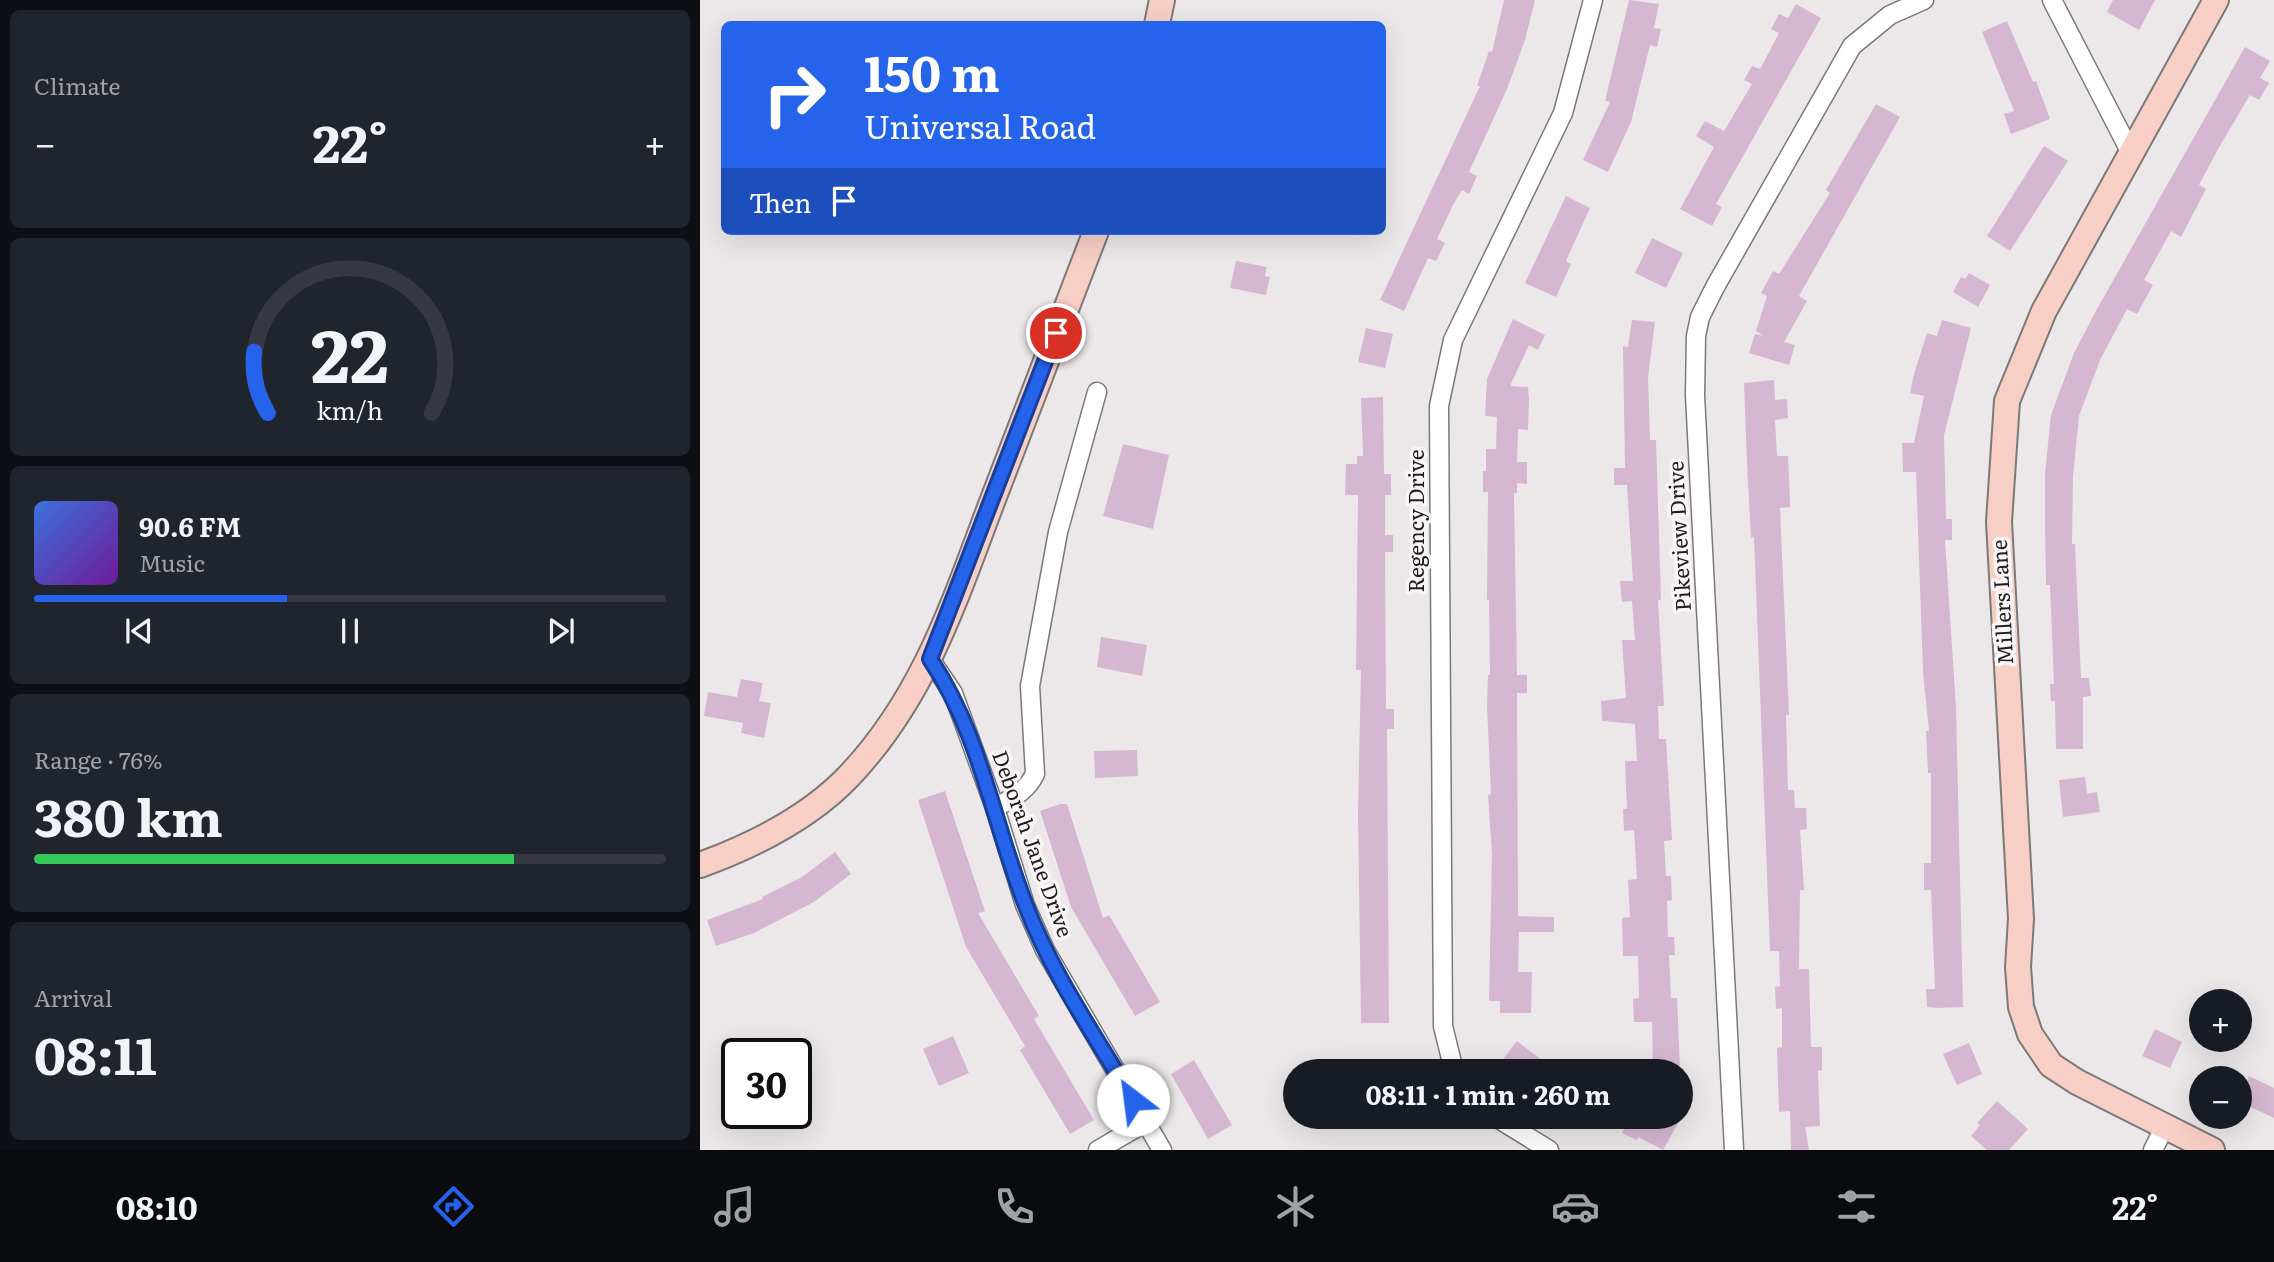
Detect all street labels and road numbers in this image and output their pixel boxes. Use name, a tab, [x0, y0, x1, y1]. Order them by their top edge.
street label: Regency Drive	[1399, 449, 1430, 593]
street label: Pikeview Drive	[1658, 460, 1697, 612]
street label: Millers Lane	[1982, 539, 2019, 665]
street label: Deborah Jane Drive	[986, 745, 1083, 941]

